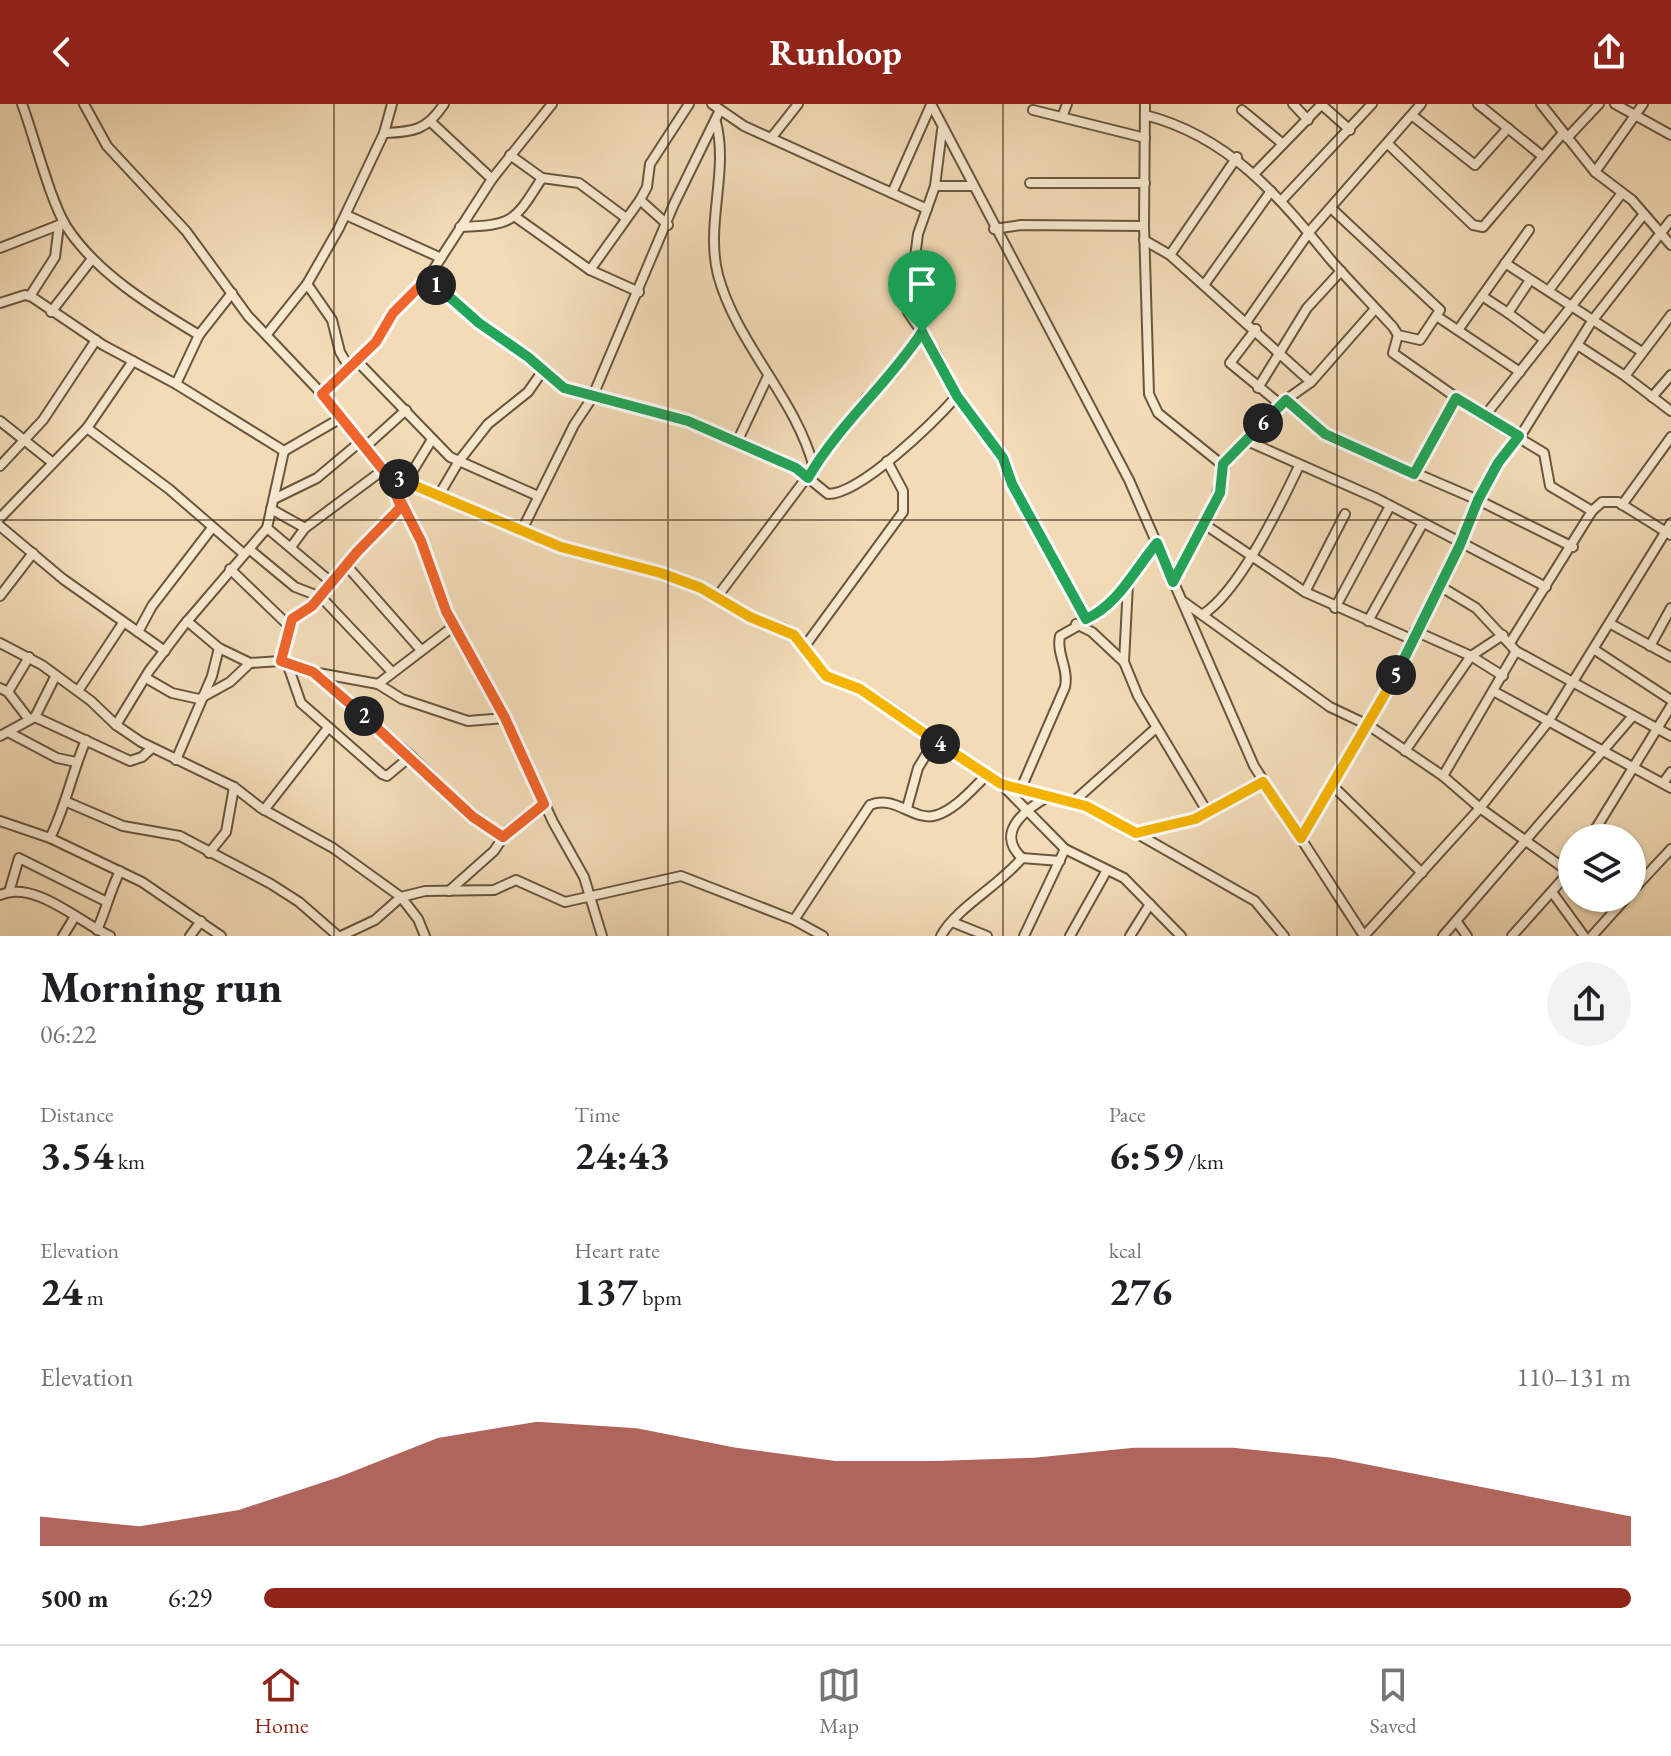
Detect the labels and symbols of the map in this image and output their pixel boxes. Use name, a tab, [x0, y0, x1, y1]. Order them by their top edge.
pin	[888, 250, 956, 332]
pin: 1	[416, 265, 456, 305]
pin: 6	[1243, 403, 1283, 443]
pin: 3	[379, 459, 419, 499]
pin: 5	[1376, 655, 1416, 695]
pin: 2	[344, 696, 384, 736]
pin: 4	[920, 724, 960, 764]

